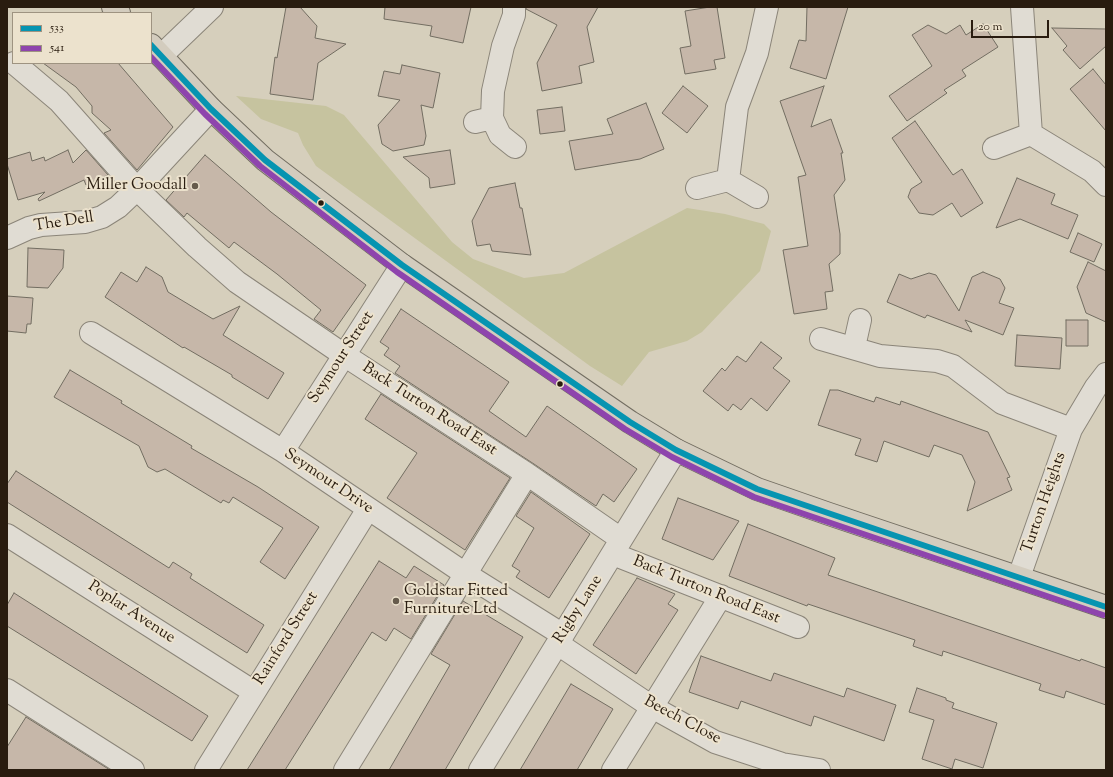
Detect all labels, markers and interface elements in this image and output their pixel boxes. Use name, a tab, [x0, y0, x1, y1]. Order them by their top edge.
legend	[12, 12, 152, 64]
scale bar	[973, 12, 1051, 38]
text: 20 m	[978, 18, 1002, 36]
text: 533	[50, 19, 64, 37]
text: 541	[50, 39, 64, 57]
place label: Miller Goodall	[86, 176, 187, 196]
marker: Miller Goodall	[190, 181, 200, 191]
unlabelled marker	[316, 198, 326, 208]
street label: The Dell	[33, 209, 95, 237]
street label: Seymour Street	[305, 308, 379, 408]
street label: Back Turton Road East	[358, 359, 500, 461]
unlabelled marker	[555, 379, 565, 389]
street label: Seymour Drive	[280, 445, 376, 519]
street label: Turton Heights	[1019, 450, 1071, 556]
street label: Back Turton Road East	[630, 553, 782, 629]
street label: Rigby Lane	[550, 572, 608, 648]
street label: Poplar Avenue	[84, 578, 178, 648]
place label: Goldstar Fitted Furniture Ltd	[404, 582, 508, 620]
street label: Rainford Street	[251, 589, 323, 689]
marker: Goldstar Fitted Furniture Ltd	[391, 596, 401, 606]
street label: Beech Close	[640, 693, 724, 749]

